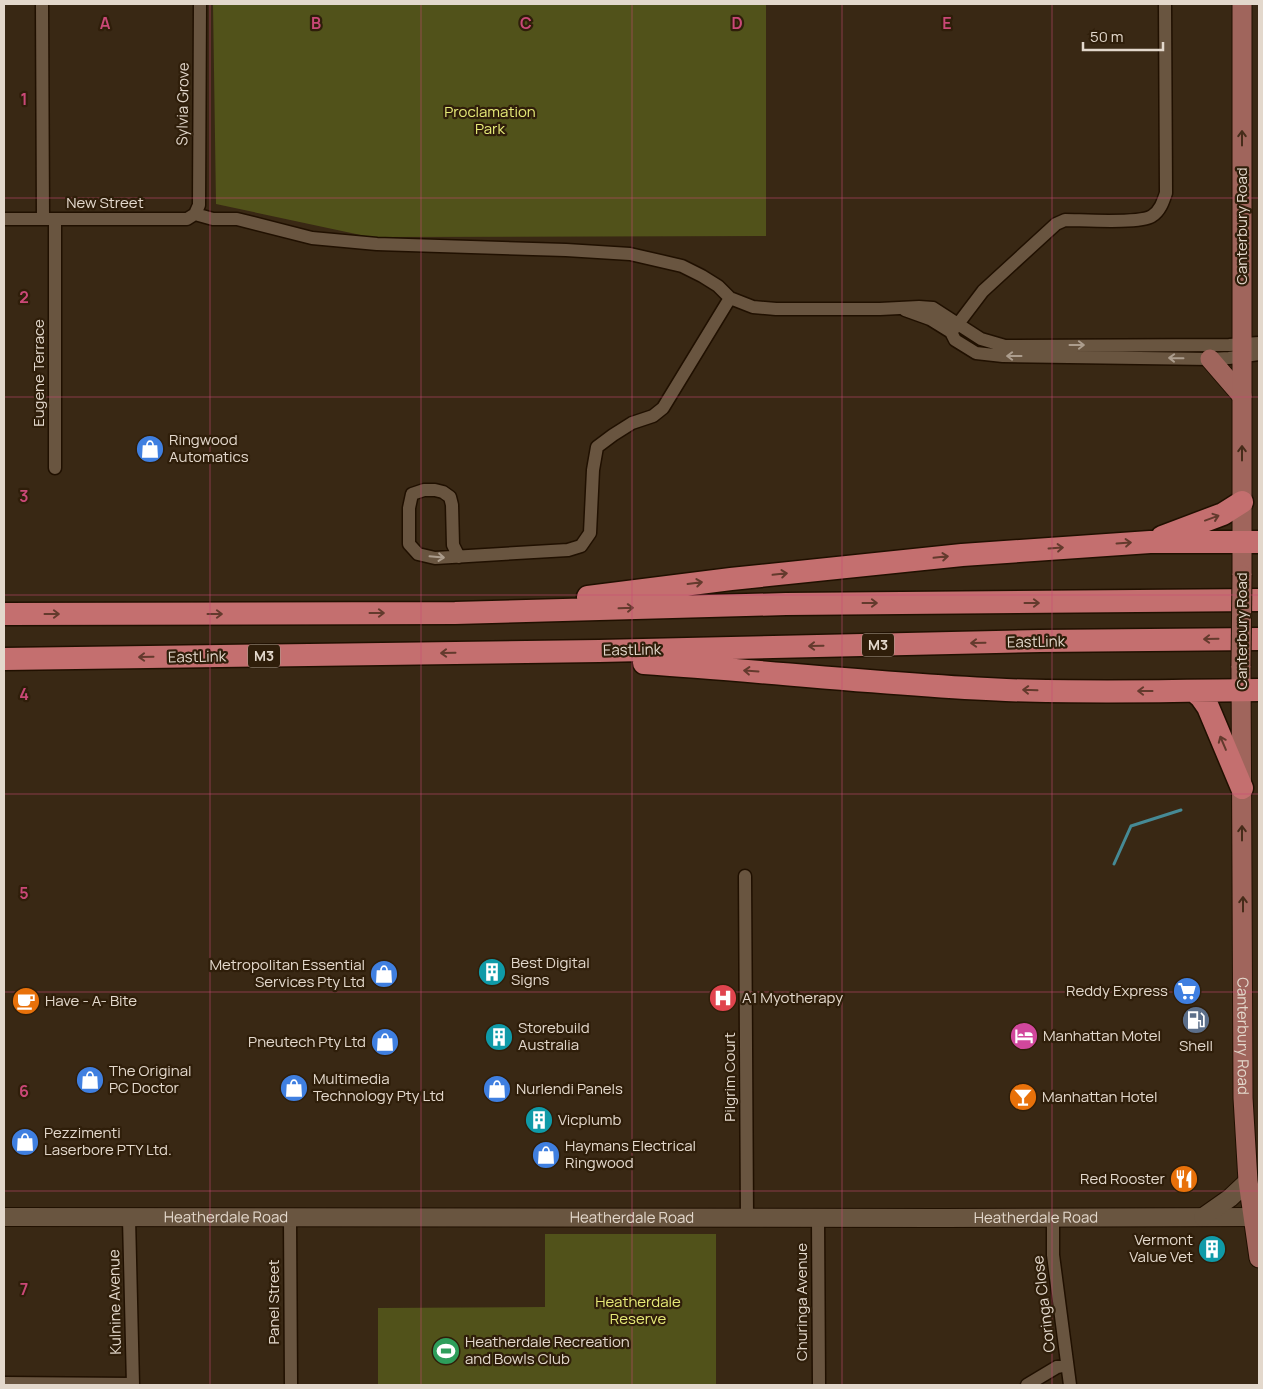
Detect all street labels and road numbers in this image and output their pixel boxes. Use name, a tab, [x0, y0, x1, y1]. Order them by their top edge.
street label: Sylvia Grove	[171, 62, 194, 146]
street label: Canterbury Road	[1231, 167, 1252, 285]
street label: New Street	[66, 192, 144, 213]
street label: Eugene Terrace	[28, 319, 49, 427]
street label: Canterbury Road	[1231, 572, 1252, 690]
street label: EastLink	[1007, 630, 1066, 653]
road number: M3	[862, 634, 894, 656]
street label: EastLink	[603, 638, 662, 661]
road number: M3	[248, 644, 280, 668]
street label: EastLink	[168, 645, 227, 668]
street label: Canterbury Road	[1232, 977, 1254, 1095]
street label: Pilgrim Court	[719, 1032, 740, 1122]
street label: Heatherdale Road	[164, 1206, 288, 1227]
street label: Heatherdale Road	[570, 1207, 694, 1228]
street label: Heatherdale Road	[974, 1207, 1098, 1228]
street label: Churinga Avenue	[791, 1243, 812, 1361]
street label: Kulnine Avenue	[103, 1249, 126, 1355]
street label: Coringa Close	[1027, 1254, 1060, 1354]
street label: Panel Street	[263, 1259, 284, 1345]

